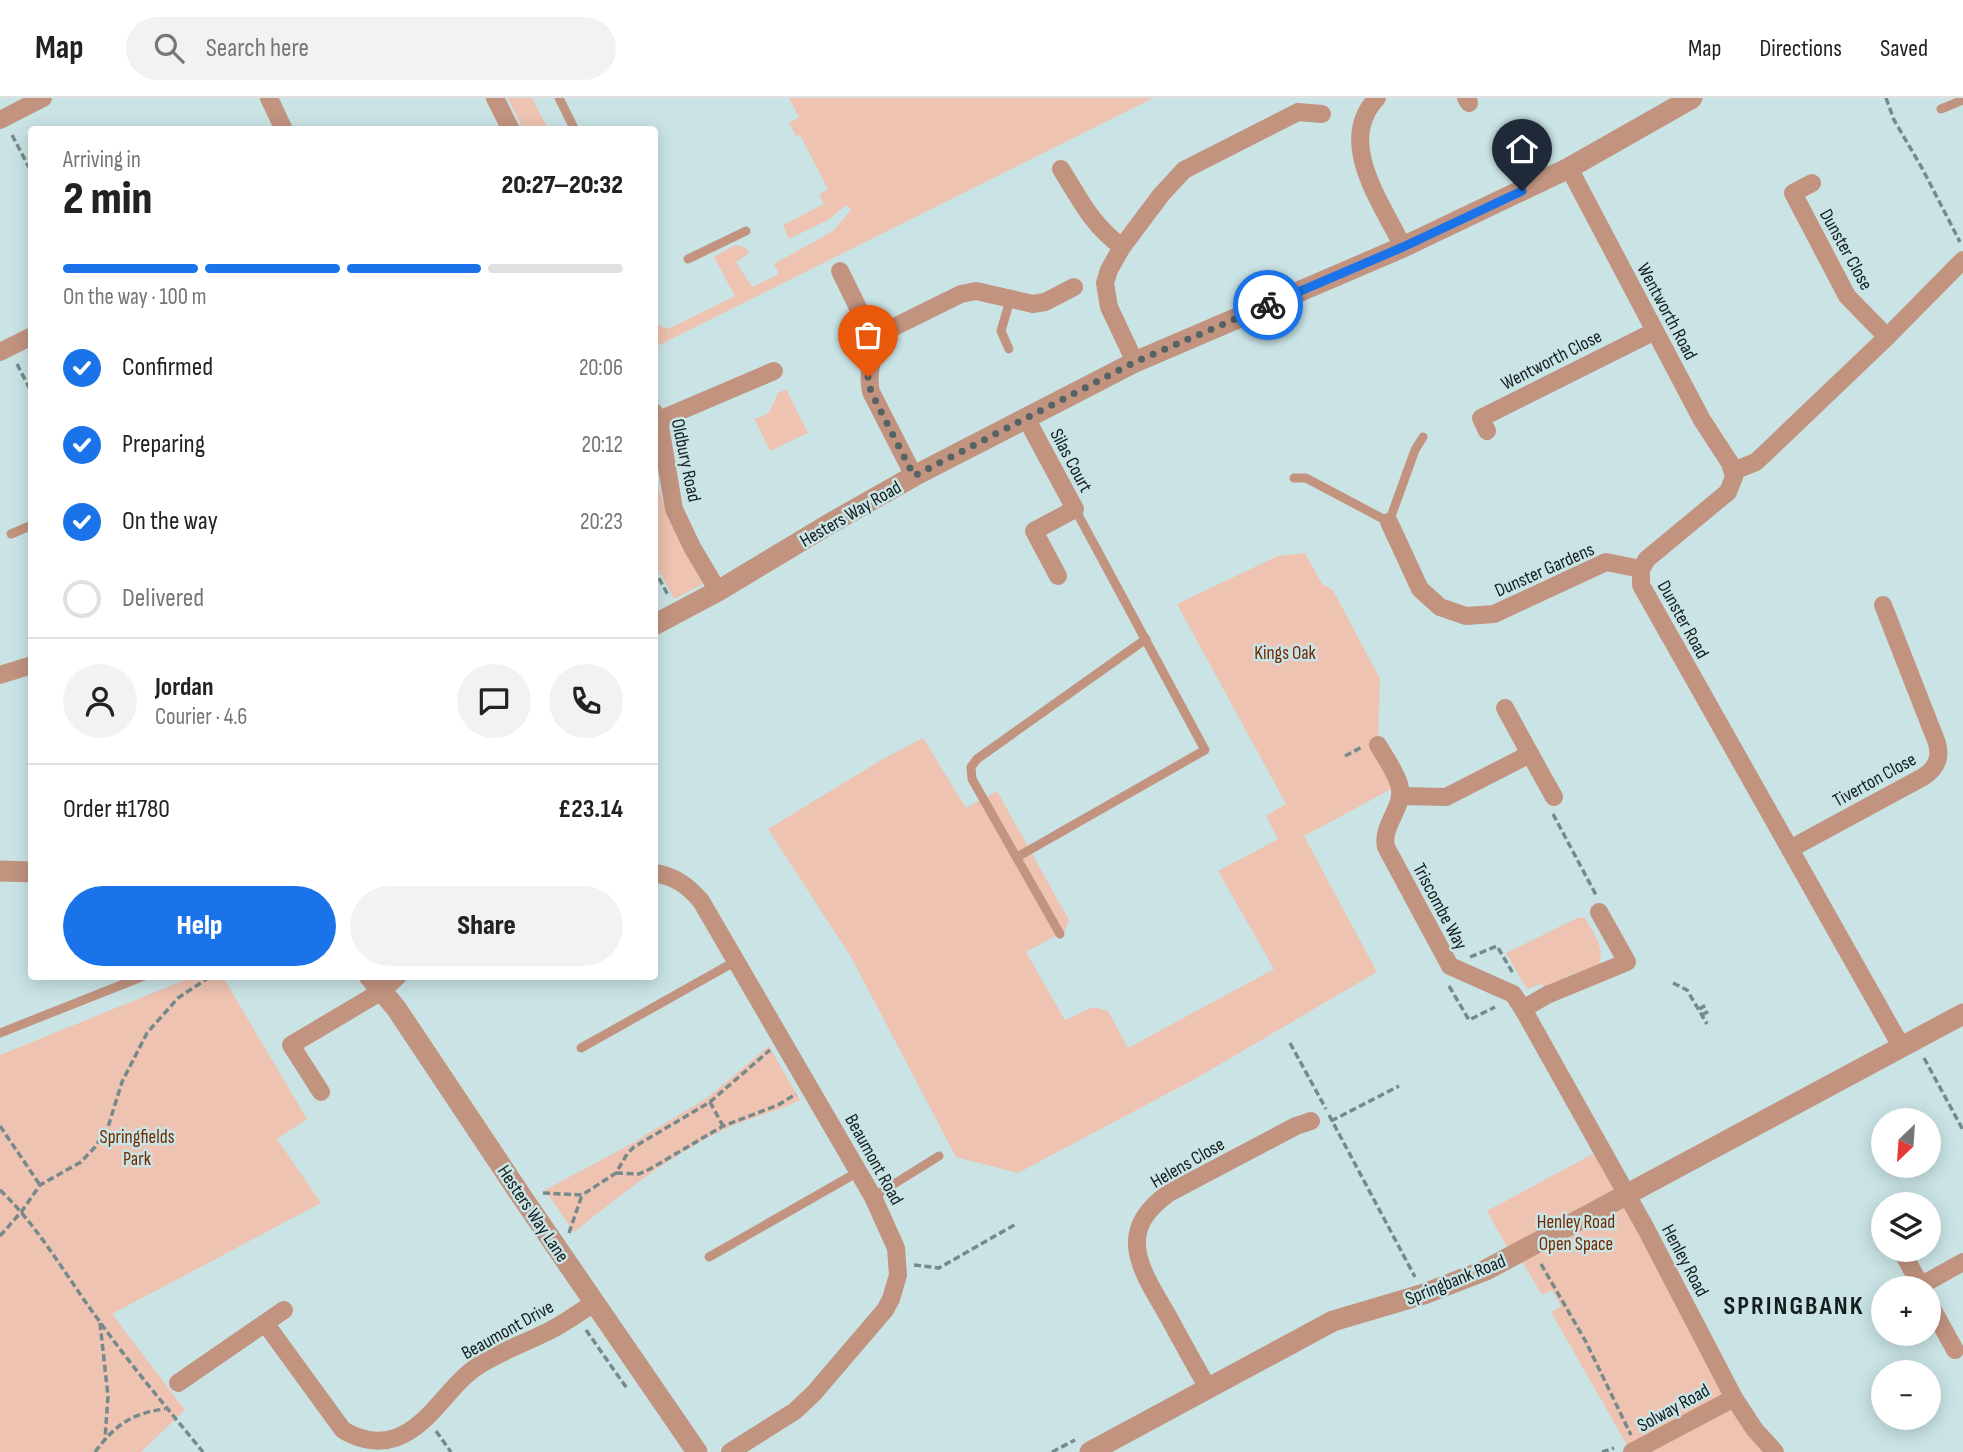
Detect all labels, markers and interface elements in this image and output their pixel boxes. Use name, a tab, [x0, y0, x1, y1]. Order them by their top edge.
search box	[126, 17, 616, 80]
text: Map	[35, 28, 84, 68]
icon: search	[150, 29, 188, 67]
text: Search here	[206, 33, 309, 64]
text: Map	[1688, 34, 1721, 63]
text: Directions	[1759, 34, 1842, 63]
text: Saved	[1880, 34, 1928, 63]
pin	[1492, 119, 1552, 191]
icon: home	[1503, 130, 1541, 168]
text: Arriving in	[63, 146, 141, 174]
text: 20:27–20:32	[501, 170, 623, 201]
text: 2 min	[63, 172, 152, 227]
street label: Dunster Close	[1814, 205, 1877, 294]
street label: Wentworth Road	[1632, 259, 1702, 364]
courier	[1233, 270, 1303, 340]
text: On the way · 100 m	[63, 283, 207, 311]
icon: bike	[1249, 286, 1287, 324]
pin	[838, 305, 898, 377]
icon: bag	[849, 316, 887, 354]
street label: Wentworth Close	[1497, 325, 1606, 396]
icon: check	[63, 349, 101, 387]
text: Confirmed	[122, 352, 213, 383]
text: 20:06	[579, 354, 623, 382]
street label: Oldbury Road	[666, 417, 706, 504]
street label: Silas Court	[1044, 425, 1097, 497]
icon: check	[63, 426, 101, 464]
text: Preparing	[122, 429, 205, 460]
text: 20:12	[581, 431, 623, 459]
street label: Hesters Way Road	[796, 476, 906, 553]
icon: check	[63, 503, 101, 541]
text: On the way	[122, 506, 218, 537]
text: 20:23	[580, 508, 623, 536]
street label: Dunster Gardens	[1491, 538, 1598, 603]
street label: Dunster Road	[1652, 577, 1714, 663]
text: Delivered	[122, 583, 204, 614]
park label: Kings Oak	[1254, 642, 1316, 665]
button: person	[63, 664, 137, 738]
button: chat	[457, 664, 531, 738]
button: phone	[549, 664, 623, 738]
text: Jordan	[155, 672, 213, 703]
text: Courier · 4.6	[155, 703, 247, 731]
street label: Tiverton Close	[1829, 748, 1920, 813]
text: Order #1780	[63, 794, 170, 825]
text: £23.14	[558, 794, 623, 825]
street label: Triscombe Way	[1407, 860, 1472, 954]
button: Help	[63, 886, 336, 966]
button: Share	[350, 886, 623, 966]
north arrow	[1871, 1108, 1941, 1178]
map controls	[1871, 1108, 1941, 1430]
street label: Beaumont Road	[839, 1110, 908, 1209]
park label: Springfields Park	[100, 1126, 175, 1171]
street label: Helens Close	[1147, 1133, 1229, 1194]
street label: Hesters Way Lane	[492, 1161, 574, 1267]
button: layers	[1871, 1192, 1941, 1262]
park label: Henley Road Open Space	[1537, 1211, 1615, 1256]
street label: Henley Road	[1656, 1221, 1713, 1301]
street label: Springbank Road	[1402, 1250, 1509, 1311]
button: +	[1871, 1276, 1941, 1346]
district label: SPRINGBANK	[1724, 1291, 1864, 1322]
street label: Beaumont Drive	[458, 1296, 558, 1365]
button: −	[1871, 1360, 1941, 1430]
street label: Solway Road	[1634, 1379, 1714, 1438]

